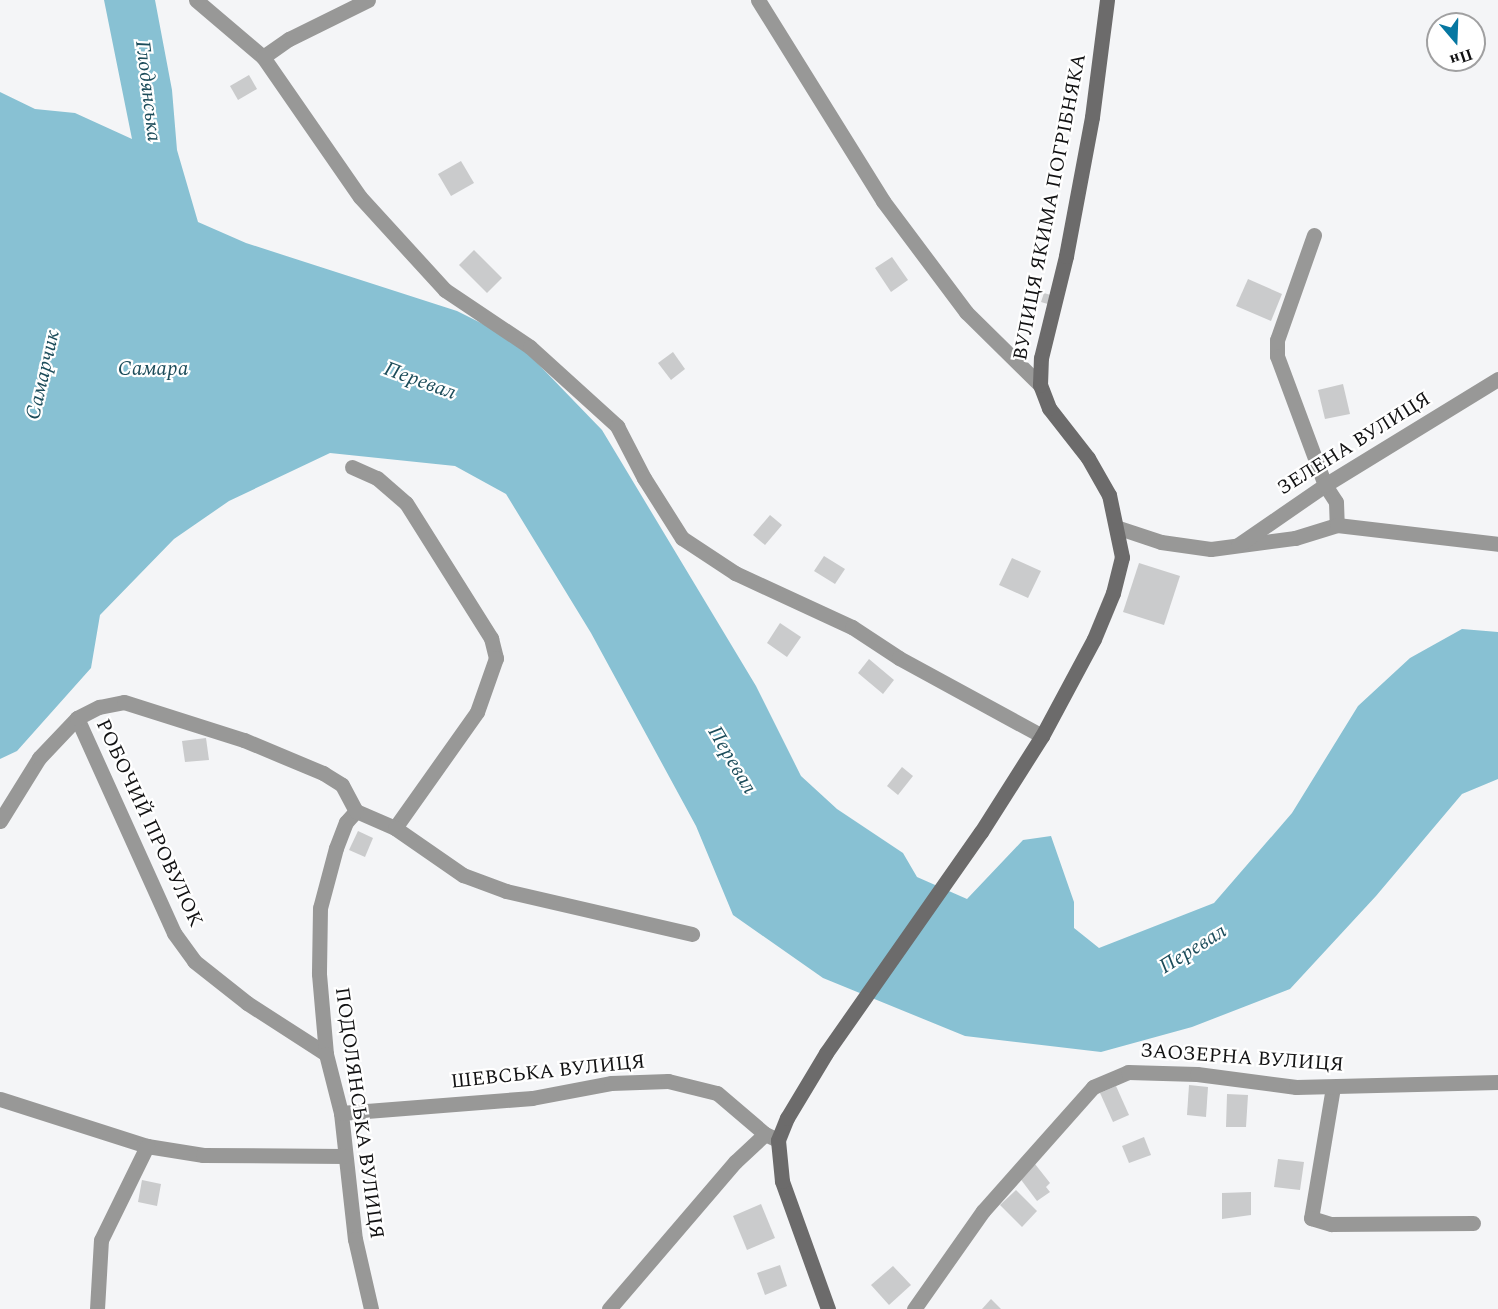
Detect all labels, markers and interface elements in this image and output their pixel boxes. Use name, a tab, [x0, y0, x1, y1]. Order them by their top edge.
north arrow	[1426, 12, 1486, 72]
water label: Глодянська	[129, 39, 167, 143]
text: Пн	[1446, 42, 1476, 72]
street label: ВУЛИЦЯ ЯКИМА ПОГРІБНЯКА	[1008, 52, 1092, 362]
water label: Самарчик	[20, 328, 66, 422]
water label: Самара	[118, 356, 188, 382]
water label: Перевал	[381, 356, 459, 406]
street label: ЗЕЛЕНА ВУЛИЦЯ	[1273, 387, 1435, 501]
street label: РОБОЧИЙ ПРОВУЛОК	[90, 715, 208, 931]
water label: Перевал	[702, 721, 762, 799]
water label: Перевал	[1155, 919, 1231, 979]
street label: ПОДОЛЯНСЬКА ВУЛИЦЯ	[329, 986, 389, 1240]
street label: ЗАОЗЕРНА ВУЛИЦЯ	[1139, 1039, 1345, 1077]
street label: ШЕВСЬКА ВУЛИЦЯ	[450, 1050, 646, 1094]

